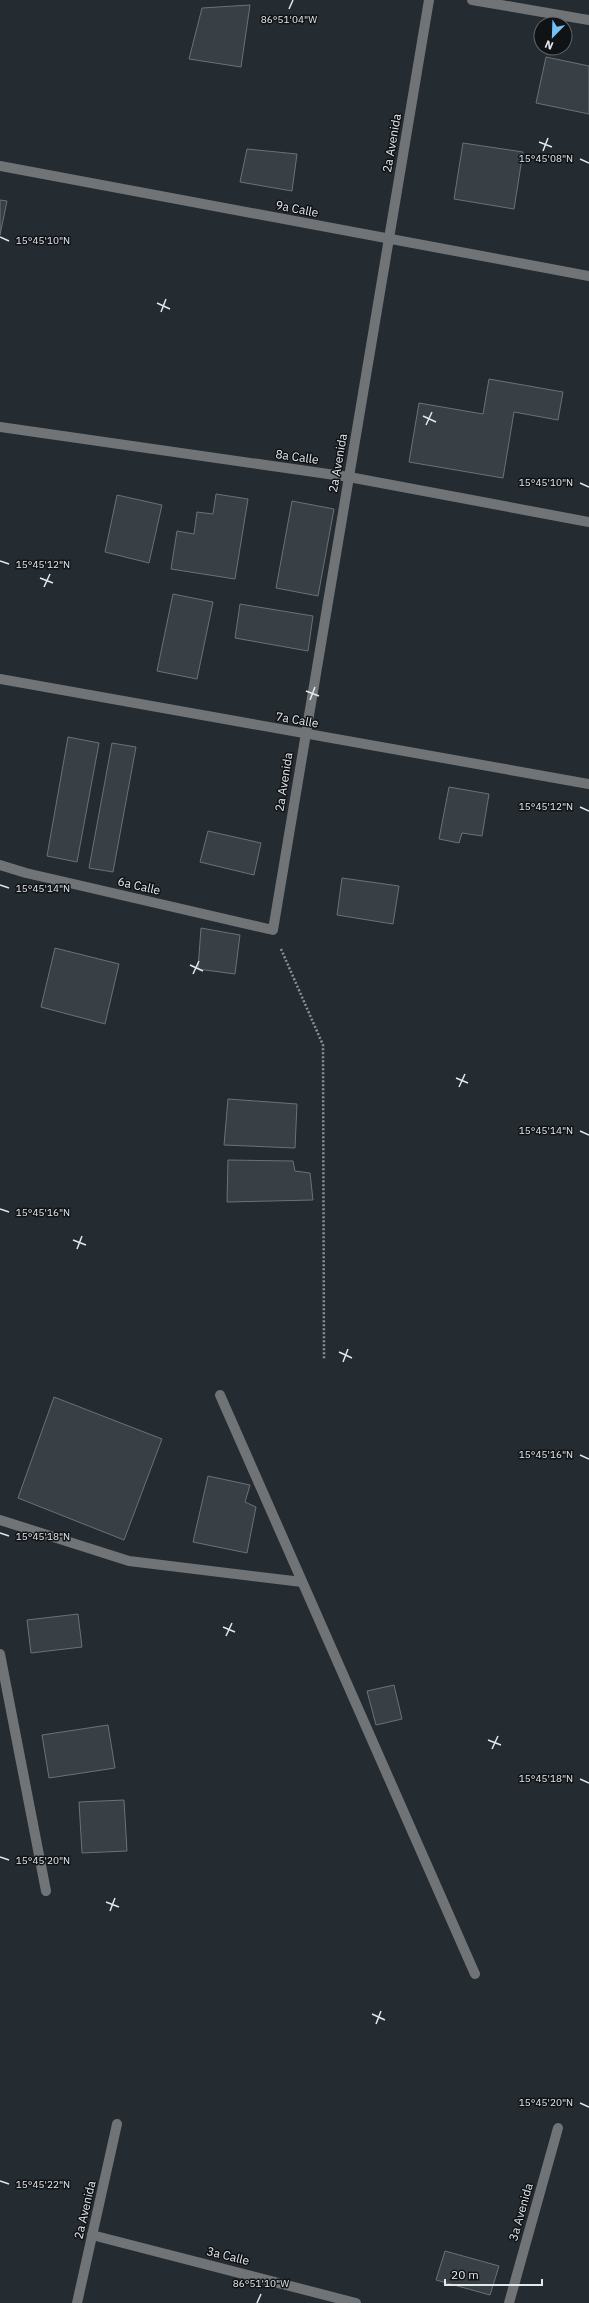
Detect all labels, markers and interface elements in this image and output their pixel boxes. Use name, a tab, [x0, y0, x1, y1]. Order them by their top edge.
text: 86°51'04"W	[261, 13, 317, 26]
north arrow	[533, 16, 573, 56]
text: N	[543, 37, 555, 53]
street label: 2a Avenida	[379, 112, 404, 174]
text: 15°45'08"N	[519, 152, 573, 165]
street label: 9a Calle	[274, 197, 320, 220]
text: 15°45'10"N	[16, 234, 70, 247]
street label: 2a Avenida	[325, 432, 350, 494]
street label: 8a Calle	[275, 446, 320, 467]
text: 15°45'10"N	[519, 476, 573, 489]
text: 15°45'12"N	[16, 558, 70, 571]
street label: 7a Calle	[274, 708, 320, 731]
street label: 2a Avenida	[271, 751, 296, 812]
text: 15°45'12"N	[519, 800, 573, 813]
street label: 6a Calle	[116, 873, 162, 898]
text: 15°45'14"N	[16, 882, 70, 895]
text: 15°45'14"N	[519, 1124, 573, 1137]
text: 15°45'16"N	[16, 1206, 70, 1219]
text: 15°45'16"N	[519, 1448, 573, 1461]
text: 15°45'18"N	[16, 1530, 70, 1543]
text: 15°45'18"N	[519, 1772, 573, 1785]
text: 15°45'20"N	[16, 1854, 70, 1867]
text: 15°45'20"N	[519, 2096, 573, 2109]
text: 15°45'22"N	[16, 2178, 70, 2191]
street label: 2a Avenida	[71, 2179, 99, 2241]
street label: 3a Avenida	[505, 2181, 536, 2243]
street label: 3a Calle	[205, 2243, 251, 2268]
scale bar	[445, 2261, 542, 2287]
text: 20 m	[451, 2267, 479, 2282]
text: 86°51'10"W	[233, 2277, 289, 2290]

